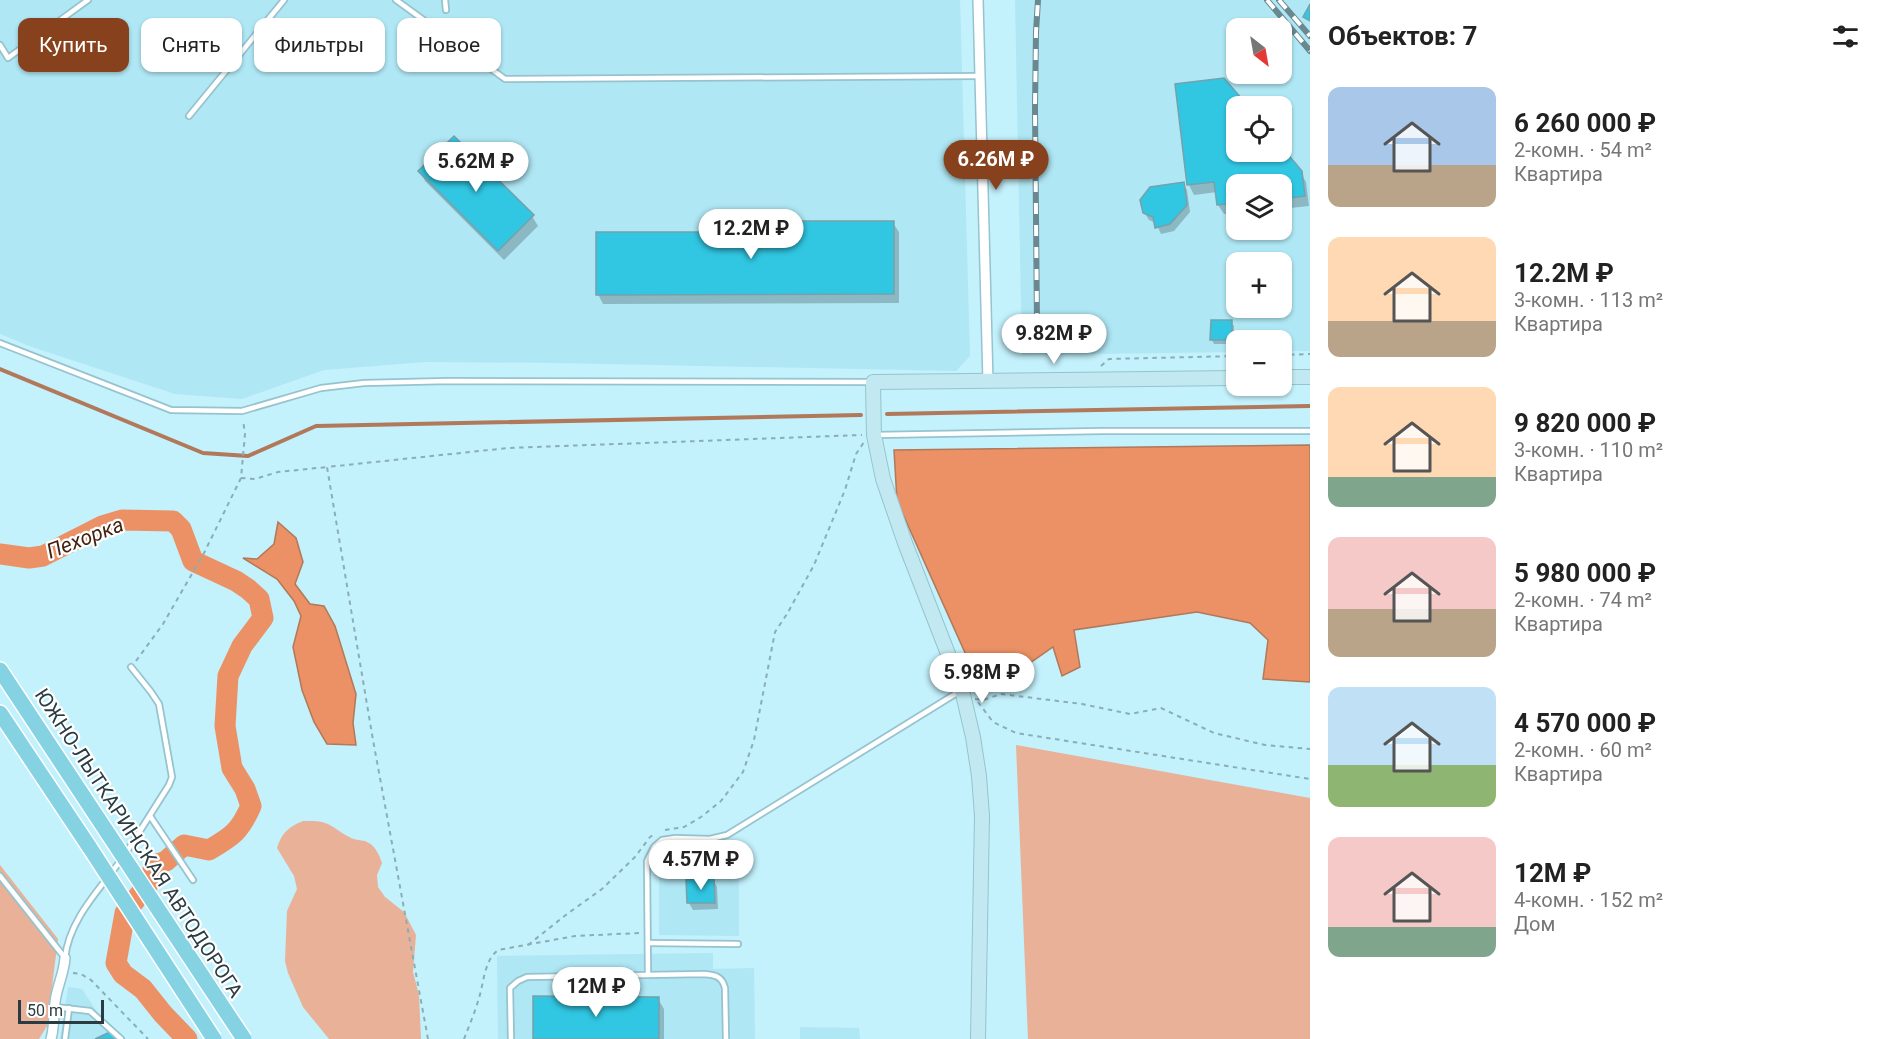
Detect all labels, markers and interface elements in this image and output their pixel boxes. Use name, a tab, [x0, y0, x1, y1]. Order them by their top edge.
chip: Купить	[18, 18, 129, 72]
chip: Снять	[141, 18, 242, 72]
chip: Фильтры	[254, 18, 385, 72]
chip: Новое	[397, 18, 501, 72]
north arrow	[1226, 18, 1292, 84]
map controls	[1226, 18, 1292, 396]
icon: filters	[1829, 20, 1862, 53]
text: Объектов: 7	[1328, 21, 1477, 51]
button: locate	[1226, 96, 1292, 162]
text: 6 260 000 ₽	[1514, 108, 1656, 138]
icon: home	[1376, 111, 1448, 183]
text: 2-комн. · 54 m²	[1514, 138, 1652, 162]
pin: 6.26M ₽	[941, 140, 1051, 191]
pin: 5.62M ₽	[421, 142, 531, 193]
text: 6.26M ₽	[958, 147, 1034, 171]
text: 5.62M ₽	[438, 149, 514, 173]
text: Квартира	[1514, 162, 1603, 186]
button: layers	[1226, 174, 1292, 240]
pin: 12.2M ₽	[696, 209, 806, 260]
text: 12.2M ₽	[713, 216, 789, 240]
button: +	[1226, 252, 1292, 318]
text: 12.2M ₽	[1514, 258, 1614, 288]
icon: home	[1376, 261, 1448, 333]
text: 3-комн. · 113 m²	[1514, 288, 1663, 312]
text: Квартира	[1514, 312, 1603, 336]
pin: 9.82M ₽	[999, 314, 1109, 365]
text: 9.82M ₽	[1016, 321, 1092, 345]
button: −	[1226, 330, 1292, 396]
text: 9 820 000 ₽	[1514, 408, 1656, 438]
icon: home	[1376, 411, 1448, 483]
text: 3-комн. · 110 m²	[1514, 438, 1663, 462]
text: Квартира	[1514, 462, 1603, 486]
water label: Пехорка	[43, 512, 127, 564]
text: 5 980 000 ₽	[1514, 558, 1656, 588]
icon: home	[1376, 561, 1448, 633]
text: 2-комн. · 74 m²	[1514, 588, 1652, 612]
text: Квартира	[1514, 612, 1603, 636]
pin: 5.98M ₽	[927, 653, 1037, 704]
text: 5.98M ₽	[944, 660, 1020, 684]
street label: ЮЖНО-ЛЫТКАРИНСКАЯ АВТОДОРОГА	[30, 684, 248, 1002]
text: 4 570 000 ₽	[1514, 708, 1656, 738]
icon: home	[1376, 711, 1448, 783]
text: 2-комн. · 60 m²	[1514, 738, 1652, 762]
text: Квартира	[1514, 762, 1603, 786]
pin: 4.57M ₽	[646, 840, 756, 891]
text: 4.57M ₽	[663, 847, 739, 871]
text: 12M ₽	[1514, 858, 1591, 888]
icon: home	[1376, 861, 1448, 933]
text: 4-комн. · 152 m²	[1514, 888, 1663, 912]
text: Дом	[1514, 912, 1555, 936]
pin: 12M ₽	[554, 967, 638, 1018]
text: 12M ₽	[566, 974, 626, 998]
scale bar	[18, 997, 104, 1024]
text: 50 m	[27, 1001, 63, 1020]

